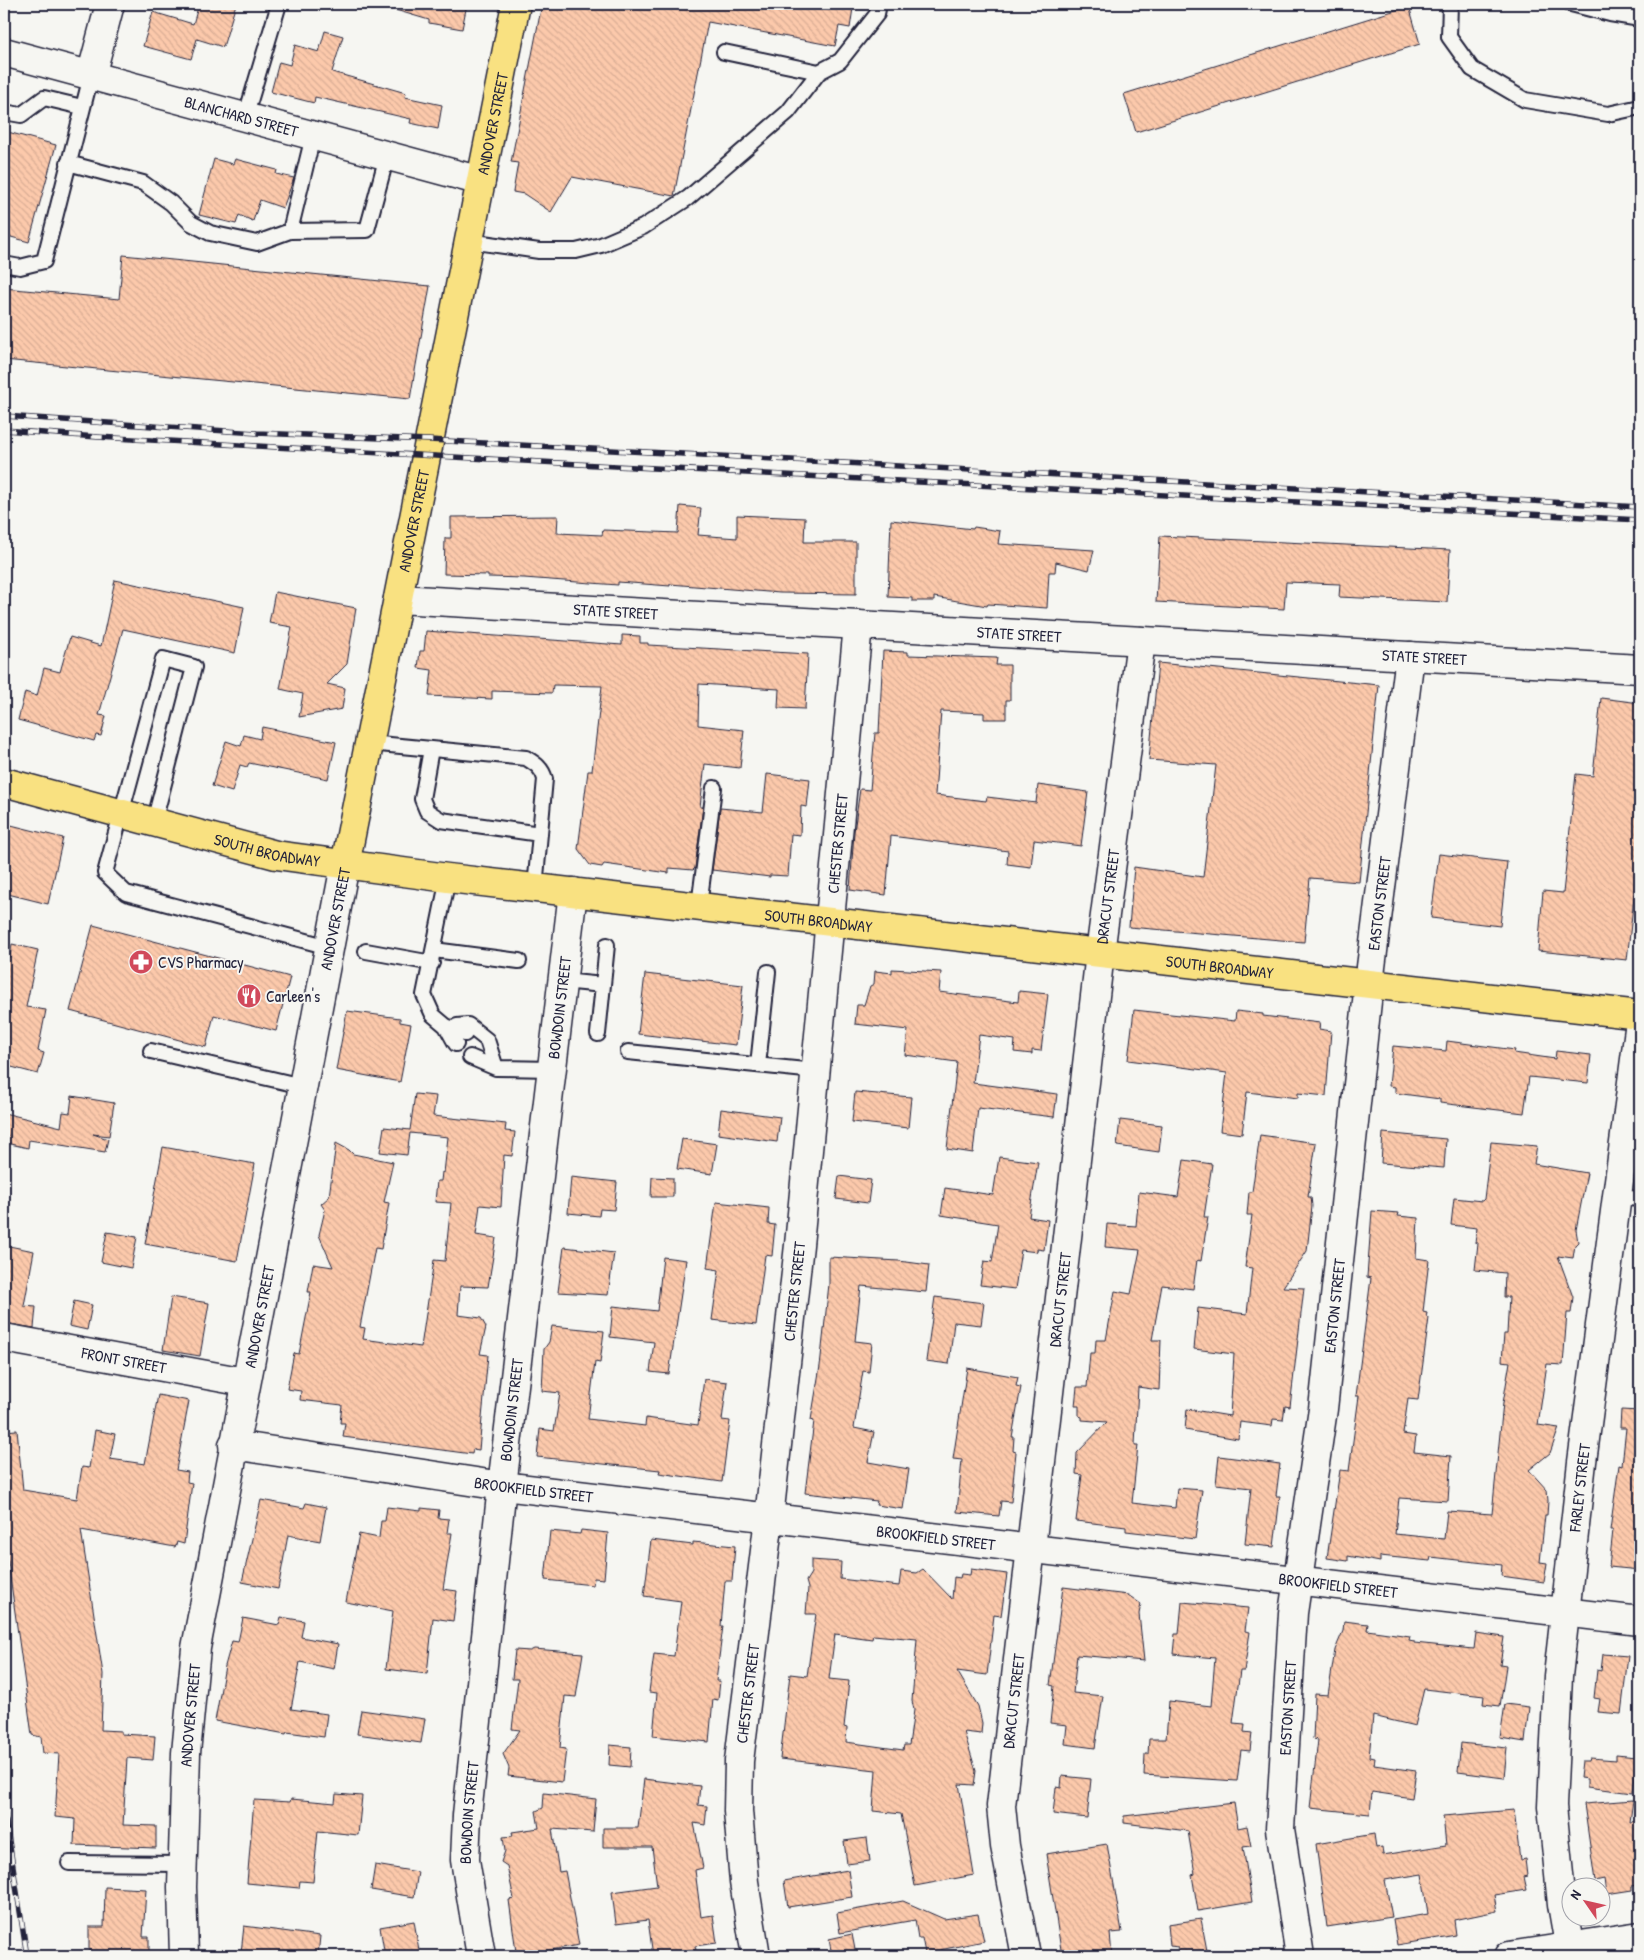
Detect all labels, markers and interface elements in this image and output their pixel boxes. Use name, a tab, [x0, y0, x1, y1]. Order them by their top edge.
street label: ANDOVER STREET	[471, 70, 513, 176]
street label: BLANCHARD STREET	[182, 90, 301, 142]
street label: ANDOVER STREET	[392, 467, 434, 574]
street label: STATE STREET	[573, 598, 659, 625]
street label: STATE STREET	[976, 621, 1062, 647]
street label: STATE STREET	[1381, 643, 1468, 670]
street label: CHESTER STREET	[822, 792, 853, 894]
street label: SOUTH BROADWAY	[212, 828, 322, 872]
street label: DRACUT STREET	[1090, 847, 1125, 945]
street label: EASTON STREET	[1362, 854, 1396, 952]
street label: ANDOVER STREET	[314, 865, 355, 972]
street label: SOUTH BROADWAY	[763, 903, 873, 938]
pharmacy icon: CVS Pharmacy	[128, 949, 154, 975]
street label: SOUTH BROADWAY	[1165, 950, 1275, 984]
place label: CVS Pharmacy	[158, 951, 244, 973]
street label: BOWDOIN STREET	[542, 955, 576, 1060]
restaurant icon: Carleen's	[236, 983, 262, 1009]
place label: Carleen's	[266, 985, 320, 1007]
street label: CHESTER STREET	[777, 1240, 810, 1342]
street label: DRACUT STREET	[1043, 1251, 1076, 1348]
street label: EASTON STREET	[1318, 1257, 1350, 1354]
street label: ANDOVER STREET	[239, 1263, 280, 1369]
street label: FRONT STREET	[79, 1341, 169, 1379]
street label: BOWDOIN STREET	[494, 1357, 528, 1462]
street label: FARLEY STREET	[1563, 1442, 1595, 1534]
street label: BROOKFIELD STREET	[473, 1471, 595, 1508]
street label: BROOKFIELD STREET	[875, 1520, 997, 1555]
street label: BROOKFIELD STREET	[1277, 1567, 1399, 1603]
street label: CHESTER STREET	[730, 1642, 764, 1745]
street label: DRACUT STREET	[997, 1652, 1030, 1749]
street label: EASTON STREET	[1273, 1659, 1301, 1756]
street label: ANDOVER STREET	[175, 1662, 206, 1767]
street label: BOWDOIN STREET	[454, 1759, 484, 1864]
north arrow	[1562, 1878, 1612, 1928]
text: N	[1565, 1886, 1585, 1903]

